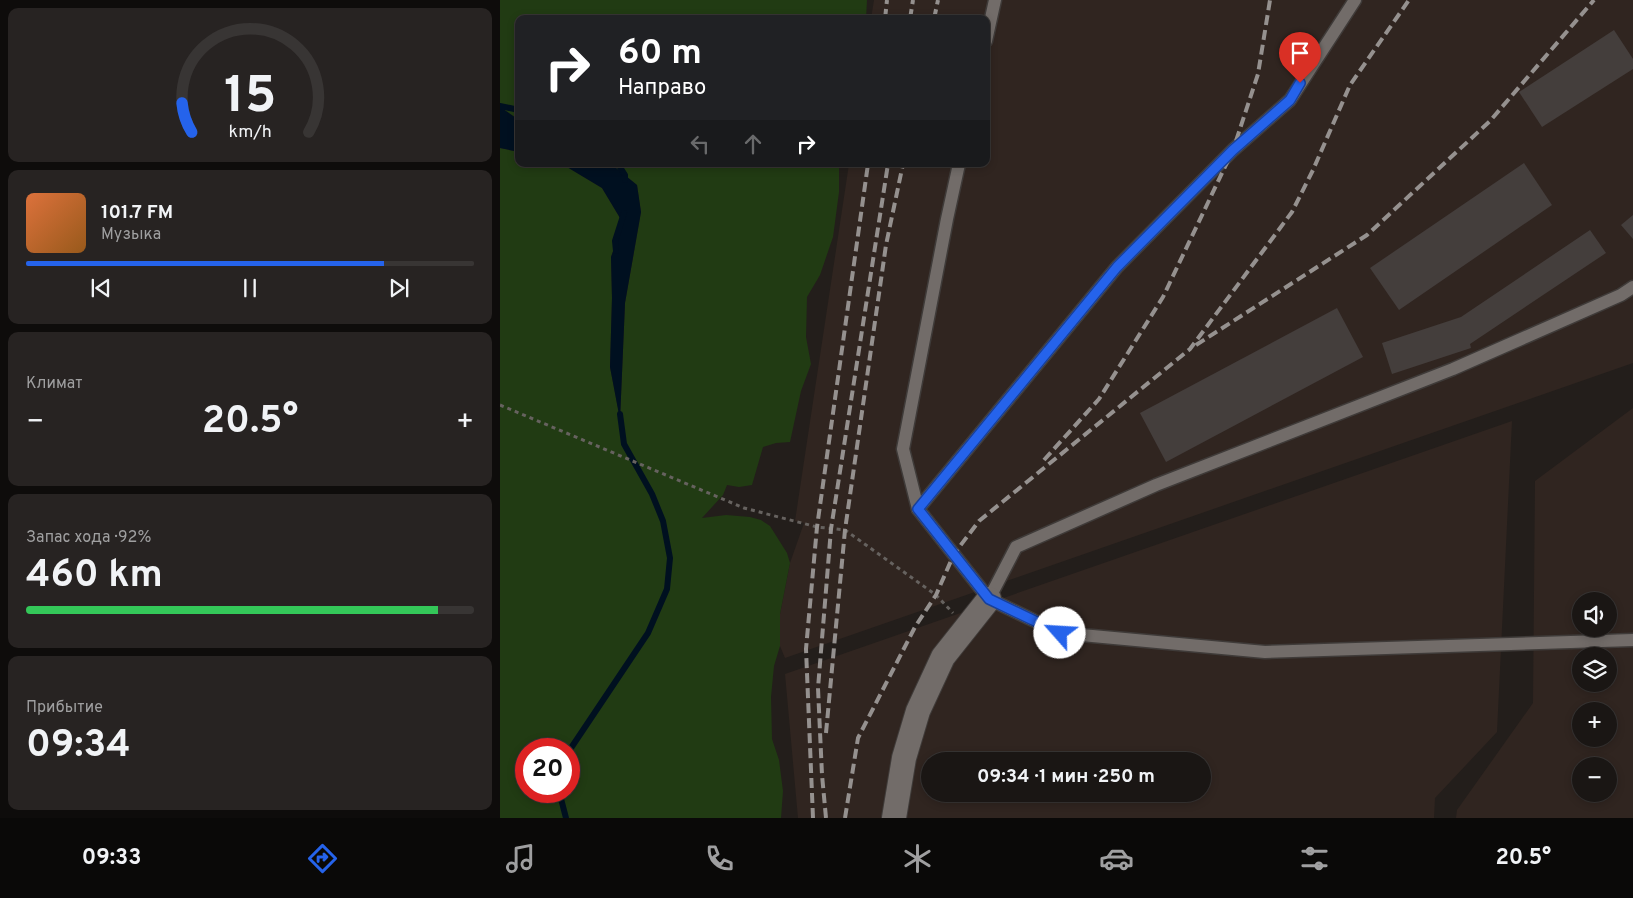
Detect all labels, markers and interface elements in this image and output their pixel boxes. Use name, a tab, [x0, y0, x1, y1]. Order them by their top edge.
text: 60 m	[618, 32, 702, 76]
pin	[1279, 32, 1321, 83]
icon: right	[535, 35, 600, 100]
icon: arrive	[1286, 39, 1314, 67]
text: 15	[224, 65, 276, 131]
text: Направо	[618, 75, 706, 102]
text: km/h	[228, 121, 272, 144]
icon: left	[686, 130, 714, 158]
icon: ahead	[739, 130, 767, 158]
icon: right	[792, 130, 820, 158]
text: 101.7 FM	[101, 201, 173, 225]
text: Музыка	[101, 225, 161, 245]
icon: previous	[87, 274, 115, 302]
icon: pause	[236, 274, 264, 302]
icon: next	[385, 274, 413, 302]
text: Климат	[26, 374, 83, 394]
text: 20.5°	[202, 398, 298, 447]
text: −	[26, 405, 44, 441]
text: +	[456, 405, 474, 441]
text: Запас хода · 92%	[26, 528, 151, 548]
text: 460 km	[26, 552, 163, 601]
map controls	[1572, 592, 1617, 802]
button: sound	[1572, 592, 1617, 637]
position arrow	[1033, 606, 1085, 658]
button: layers	[1572, 647, 1617, 692]
text: Прибытие	[26, 698, 103, 718]
button: +	[1572, 702, 1617, 747]
text: 09:34	[26, 722, 131, 771]
speed limit sign: 20	[515, 738, 580, 803]
button: −	[1572, 757, 1617, 802]
text: 09:34 · 1 мин · 250 m	[977, 765, 1155, 789]
icon: directions	[305, 841, 340, 876]
icon: music	[503, 841, 538, 876]
icon: phone	[702, 841, 737, 876]
icon: climate	[900, 841, 935, 876]
icon: car	[1099, 841, 1134, 876]
icon: filters	[1297, 841, 1332, 876]
text: 09:33	[82, 845, 141, 872]
text: 20.5°	[1495, 845, 1551, 872]

